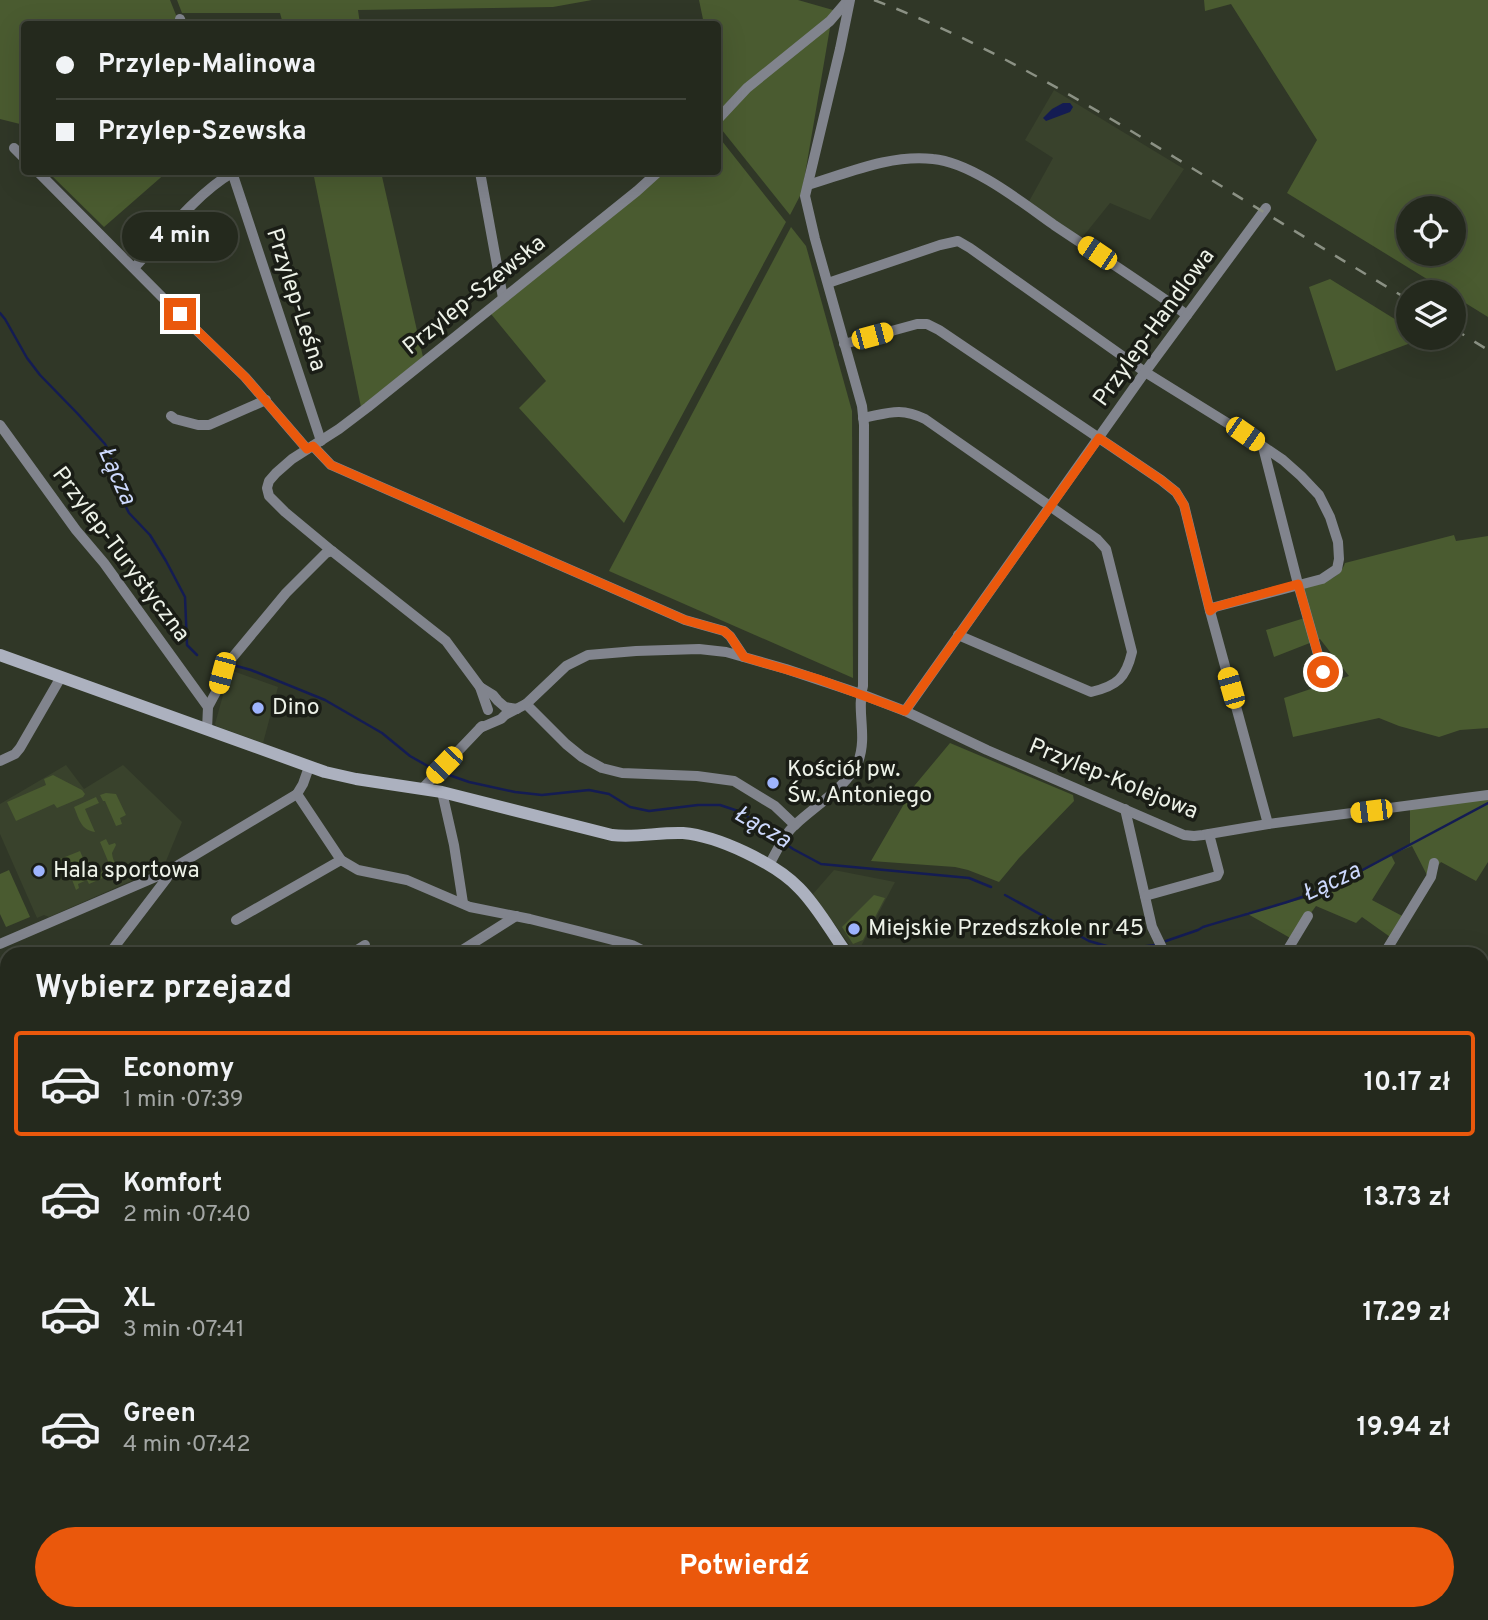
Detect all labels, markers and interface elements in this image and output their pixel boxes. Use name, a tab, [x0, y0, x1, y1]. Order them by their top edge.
text: Przylep-Malinowa	[98, 49, 316, 82]
text: Przylep-Szewska	[98, 116, 307, 149]
map controls	[1396, 196, 1466, 350]
button: locate	[1396, 196, 1466, 266]
callout: 4 min	[122, 212, 238, 262]
text: 4 min	[150, 222, 210, 251]
street label: Przylep-Leśna	[258, 225, 332, 375]
street label: Przylep-Szewska	[398, 229, 552, 363]
car	[1074, 233, 1121, 273]
street label: Przylep-Handlowa	[1088, 243, 1222, 413]
button: layers	[1396, 280, 1466, 350]
route end	[164, 298, 196, 330]
car	[849, 320, 896, 352]
car	[1222, 413, 1269, 455]
water label: Łącza	[90, 442, 142, 510]
street label: Przylep-Turystyczna	[45, 462, 195, 648]
car	[207, 650, 238, 696]
route start	[1307, 656, 1339, 688]
car	[1216, 665, 1247, 711]
place label: Dino	[272, 694, 320, 723]
marker: Dino	[250, 700, 266, 716]
street label: Przylep-Kolejowa	[1024, 733, 1202, 827]
car	[422, 743, 467, 787]
place label: Kościół pw. Św. Antoniego	[787, 756, 932, 811]
marker: Kościół pw. Św. Antoniego	[765, 775, 781, 791]
car	[1349, 798, 1394, 824]
water label: Łącza	[728, 800, 796, 856]
water label: Łącza	[1298, 856, 1366, 909]
place label: Hala sportowa	[53, 857, 200, 886]
marker: Hala sportowa	[31, 863, 47, 879]
place label: Miejskie Przedszkole nr 45	[868, 915, 1144, 944]
marker: Miejskie Przedszkole nr 45	[846, 921, 862, 937]
text: Wybierz przejazd	[35, 969, 292, 1009]
icon: car	[39, 1052, 102, 1115]
text: Economy	[123, 1053, 234, 1086]
text: 10.17 zł	[1364, 1067, 1450, 1100]
text: 1 min · 07:39	[123, 1086, 244, 1115]
icon: car	[39, 1167, 102, 1230]
text: Komfort	[123, 1168, 222, 1201]
text: 13.73 zł	[1363, 1182, 1450, 1215]
text: 2 min · 07:40	[123, 1201, 251, 1230]
icon: car	[39, 1282, 102, 1345]
text: XL	[123, 1283, 155, 1316]
text: 17.29 zł	[1363, 1297, 1450, 1330]
text: 3 min · 07:41	[123, 1316, 245, 1345]
icon: car	[39, 1397, 102, 1460]
text: Green	[123, 1398, 196, 1431]
text: 19.94 zł	[1356, 1412, 1450, 1445]
text: 4 min · 07:42	[123, 1431, 250, 1460]
button: Potwierdź	[35, 1527, 1454, 1607]

